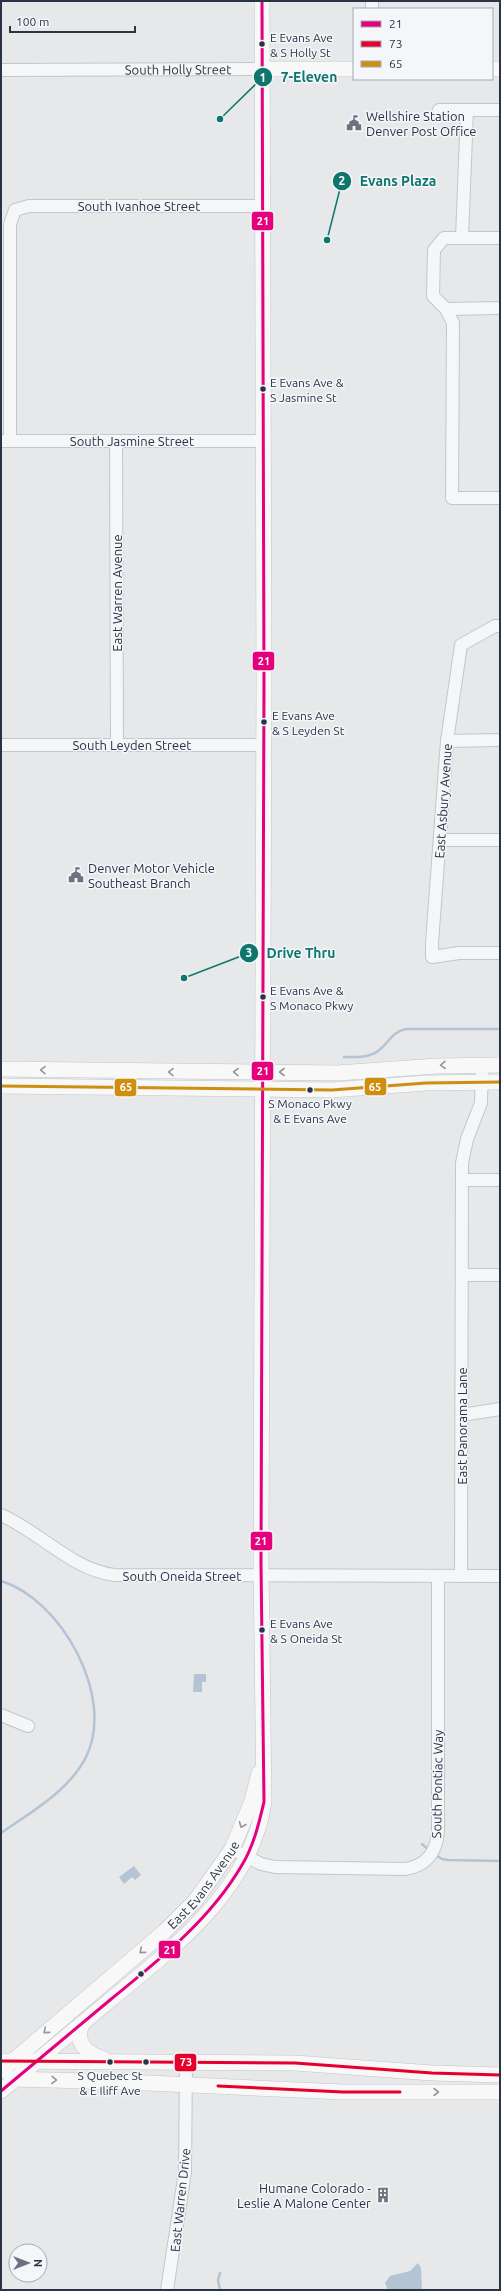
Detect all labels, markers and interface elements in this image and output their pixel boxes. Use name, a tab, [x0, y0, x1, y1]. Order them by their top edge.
scale bar	[10, 8, 135, 34]
legend	[353, 8, 493, 80]
text: 100 m	[16, 15, 49, 28]
text: 21	[389, 17, 403, 30]
place label: E Evans Ave & S Holly St	[270, 31, 333, 59]
text: 73	[389, 37, 403, 50]
marker: E Evans Ave & S Holly St	[257, 39, 267, 49]
text: 65	[389, 57, 403, 70]
street label: South Holly Street	[125, 62, 231, 77]
callout: 7-Eleven	[253, 64, 346, 90]
text: 7-Eleven	[281, 69, 337, 85]
text: 1	[260, 71, 266, 84]
place label: Wellshire Station Denver Post Office	[366, 109, 476, 138]
public building icon: Wellshire Station Denver Post Office	[345, 114, 363, 132]
callout: Evans Plaza	[332, 168, 445, 194]
text: Evans Plaza	[360, 173, 436, 189]
text: 2	[339, 174, 346, 187]
street label: South Ivanhoe Street	[78, 199, 200, 213]
line badge: 21	[251, 211, 274, 231]
text: 21	[257, 215, 269, 227]
place label: E Evans Ave & S Jasmine St	[270, 376, 344, 404]
marker: E Evans Ave & S Jasmine St	[258, 384, 268, 394]
street label: South Jasmine Street	[70, 434, 194, 448]
street label: East Warren Avenue	[110, 534, 124, 652]
line badge: 21	[252, 651, 275, 671]
text: 21	[258, 655, 270, 667]
place label: E Evans Ave & S Leyden St	[272, 709, 345, 737]
marker: E Evans Ave & S Leyden St	[259, 717, 269, 727]
street label: South Leyden Street	[73, 738, 191, 752]
street label: East Asbury Avenue	[432, 743, 454, 859]
place label: Denver Motor Vehicle Southeast Branch	[88, 861, 215, 890]
public building icon: Denver Motor Vehicle Southeast Branch	[67, 866, 85, 884]
callout: Drive Thru	[239, 940, 344, 966]
text: Drive Thru	[267, 945, 335, 961]
text: 3	[246, 946, 252, 959]
place label: E Evans Ave & S Monaco Pkwy	[270, 984, 354, 1012]
marker: E Evans Ave & S Monaco Pkwy	[258, 992, 268, 1002]
line badge: 21	[251, 1061, 274, 1081]
one-way arrow	[440, 1061, 446, 1070]
text: 21	[257, 1065, 269, 1077]
one-way arrow	[40, 1066, 46, 1074]
one-way arrow	[168, 1068, 174, 1076]
one-way arrow	[233, 1068, 239, 1076]
one-way arrow	[279, 1068, 285, 1076]
line badge: 65	[364, 1077, 387, 1096]
line badge: 65	[114, 1078, 137, 1097]
text: 65	[120, 1081, 132, 1093]
text: 65	[369, 1081, 381, 1093]
marker: S Monaco Pkwy & E Evans Ave	[305, 1085, 315, 1095]
place label: S Monaco Pkwy & E Evans Ave	[268, 1097, 352, 1125]
street label: East Panorama Lane	[455, 1367, 469, 1485]
line badge: 21	[250, 1531, 273, 1551]
text: 21	[255, 1535, 267, 1547]
street label: South Oneida Street	[123, 1569, 241, 1583]
place label: E Evans Ave & S Oneida St	[270, 1617, 343, 1645]
marker: E Evans Ave & S Oneida St	[257, 1625, 267, 1635]
street label: South Pontiac Way	[429, 1730, 445, 1838]
one-way arrow	[239, 1822, 247, 1829]
street label: East Evans Avenue	[165, 1839, 242, 1931]
line badge: 21	[158, 1940, 181, 1959]
text: 21	[164, 1944, 176, 1956]
one-way arrow	[139, 1946, 146, 1953]
unlabelled marker	[136, 1969, 146, 1979]
one-way arrow	[44, 2026, 51, 2033]
line badge: 73	[174, 2053, 197, 2072]
text: 73	[180, 2056, 192, 2068]
marker: S Quebec St & E Iliff Ave	[105, 2057, 115, 2067]
unlabelled marker	[141, 2057, 151, 2067]
place label: S Quebec St & E Iliff Ave	[78, 2069, 143, 2097]
one-way arrow	[51, 2076, 57, 2084]
one-way arrow	[433, 2088, 439, 2096]
street label: East Warren Drive	[168, 2147, 192, 2253]
place label: Humane Colorado - Leslie A Malone Center	[237, 2181, 371, 2210]
building icon: Humane Colorado - Leslie A Malone Center	[374, 2186, 392, 2204]
north arrow	[8, 2243, 48, 2283]
text: N	[32, 2259, 44, 2267]

